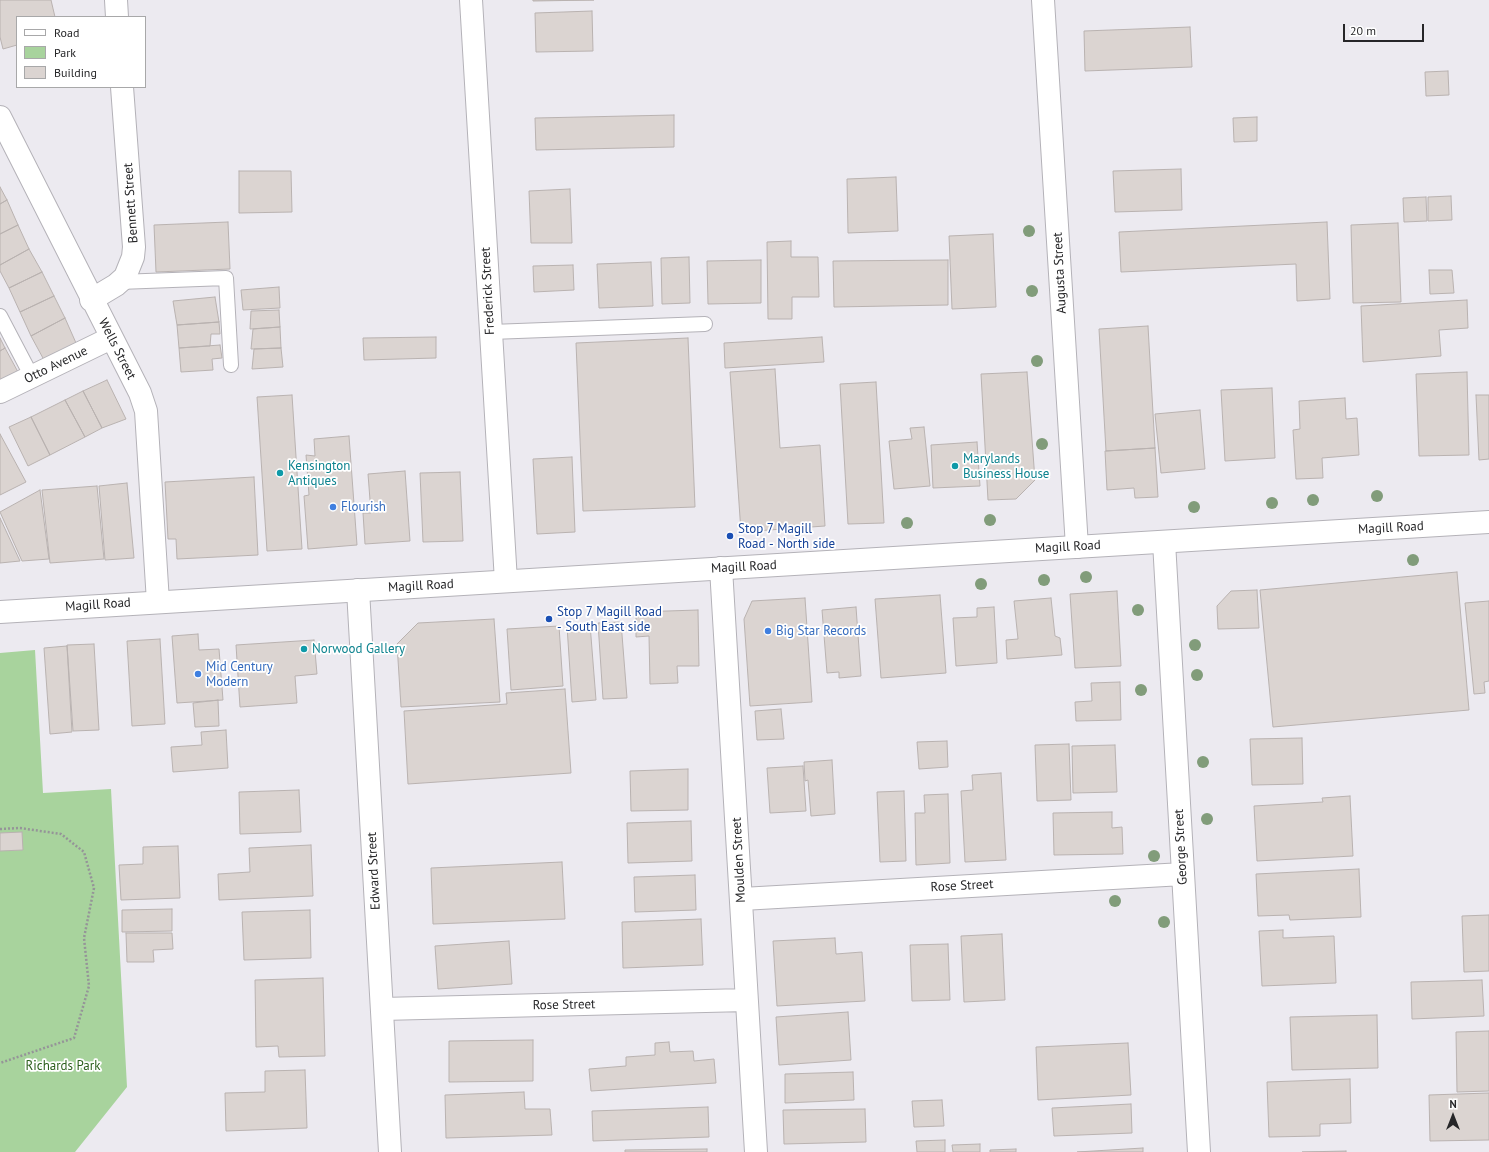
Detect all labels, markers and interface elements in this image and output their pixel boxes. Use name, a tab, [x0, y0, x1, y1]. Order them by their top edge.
legend	[16, 16, 146, 88]
scale bar	[1345, 16, 1426, 42]
text: 20 m	[1350, 23, 1376, 38]
text: Road	[54, 25, 79, 40]
text: Park	[54, 45, 76, 60]
text: Building	[54, 65, 97, 80]
street label: Bennett Street	[120, 162, 142, 244]
street label: Augusta Street	[1050, 232, 1070, 314]
street label: Frederick Street	[478, 247, 498, 335]
street label: Wells Street	[95, 316, 139, 382]
street label: Otto Avenue	[22, 343, 90, 387]
place label: Marylands Business House	[963, 451, 1049, 482]
place label: Kensington Antiques	[288, 458, 350, 489]
marker: Marylands Business House	[950, 461, 960, 471]
marker: Kensington Antiques	[275, 468, 285, 478]
place label: Flourish	[341, 499, 386, 515]
marker: Flourish	[328, 502, 338, 512]
street label: Magill Road	[1358, 518, 1424, 538]
place label: Stop 7 Magill Road - North side	[738, 521, 835, 552]
marker: Stop 7 Magill Road - North side	[725, 531, 735, 541]
street label: Magill Road	[1035, 537, 1101, 557]
street label: Magill Road	[711, 557, 777, 577]
street label: Magill Road	[388, 576, 454, 596]
street label: Magill Road	[65, 595, 131, 615]
place label: Stop 7 Magill Road - South East side	[557, 604, 662, 635]
marker: Stop 7 Magill Road - South East side	[544, 614, 554, 624]
place label: Big Star Records	[776, 623, 866, 639]
marker: Big Star Records	[763, 626, 773, 636]
place label: Norwood Gallery	[312, 641, 405, 657]
marker: Norwood Gallery	[299, 644, 309, 654]
place label: Mid Century Modern	[206, 659, 273, 690]
marker: Mid Century Modern	[193, 669, 203, 679]
street label: George Street	[1171, 809, 1191, 885]
street label: Moulden Street	[729, 817, 749, 903]
street label: Edward Street	[364, 832, 384, 910]
street label: Rose Street	[930, 877, 994, 895]
street label: Rose Street	[532, 997, 596, 1013]
park label: Richards Park	[26, 1058, 100, 1074]
north arrow	[1433, 1096, 1473, 1136]
text: N	[1449, 1097, 1457, 1111]

